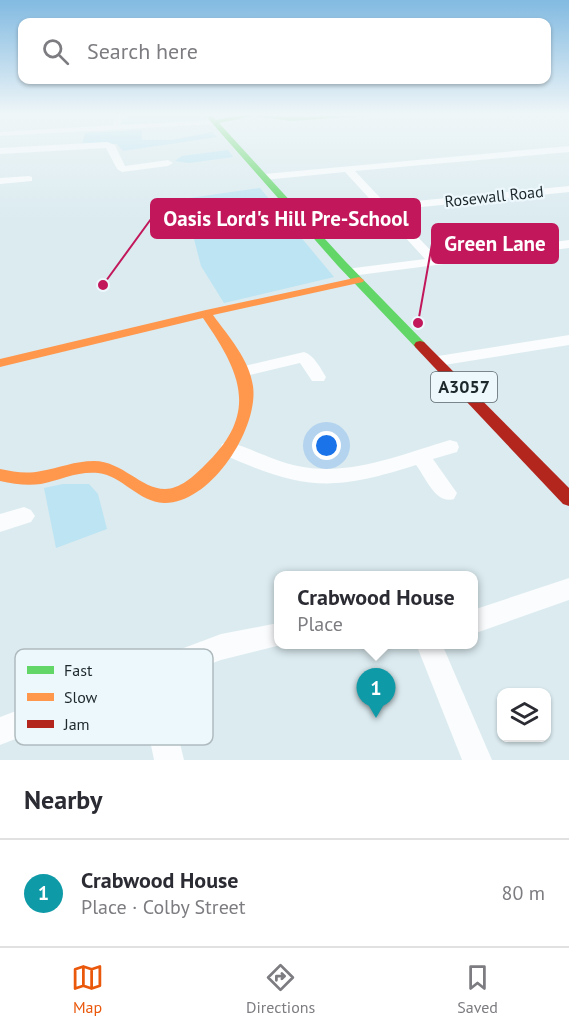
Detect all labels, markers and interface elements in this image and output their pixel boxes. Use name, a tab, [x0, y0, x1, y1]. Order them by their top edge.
search box	[18, 18, 551, 84]
icon: search	[39, 35, 72, 68]
text: Search here	[87, 37, 198, 65]
street label: Rosewall Road	[444, 181, 544, 211]
callout: Oasis Lord's Hill Pre-School	[151, 199, 420, 238]
text: Oasis Lord's Hill Pre-School	[163, 205, 410, 232]
callout: Green Lane	[432, 224, 558, 263]
text: Green Lane	[444, 230, 546, 257]
road number: A3057	[431, 372, 497, 402]
your location	[312, 431, 341, 460]
popup	[274, 571, 478, 649]
text: Crabwood House	[297, 583, 455, 611]
text: Place	[297, 611, 343, 637]
legend	[15, 649, 213, 745]
text: Fast	[64, 660, 93, 680]
pin: 1	[356, 668, 395, 718]
text: Slow	[64, 687, 98, 707]
map controls	[497, 688, 551, 742]
button: layers	[497, 688, 551, 742]
text: Jam	[63, 714, 90, 734]
text: Nearby	[24, 783, 102, 816]
text: Crabwood House	[81, 866, 238, 894]
text: 1	[38, 880, 49, 906]
text: 80 m	[502, 880, 545, 906]
text: Place · Colby Street	[81, 894, 246, 920]
tab: Map	[71, 961, 104, 1017]
tab: Directions	[246, 961, 315, 1017]
tab: Saved	[457, 961, 498, 1017]

